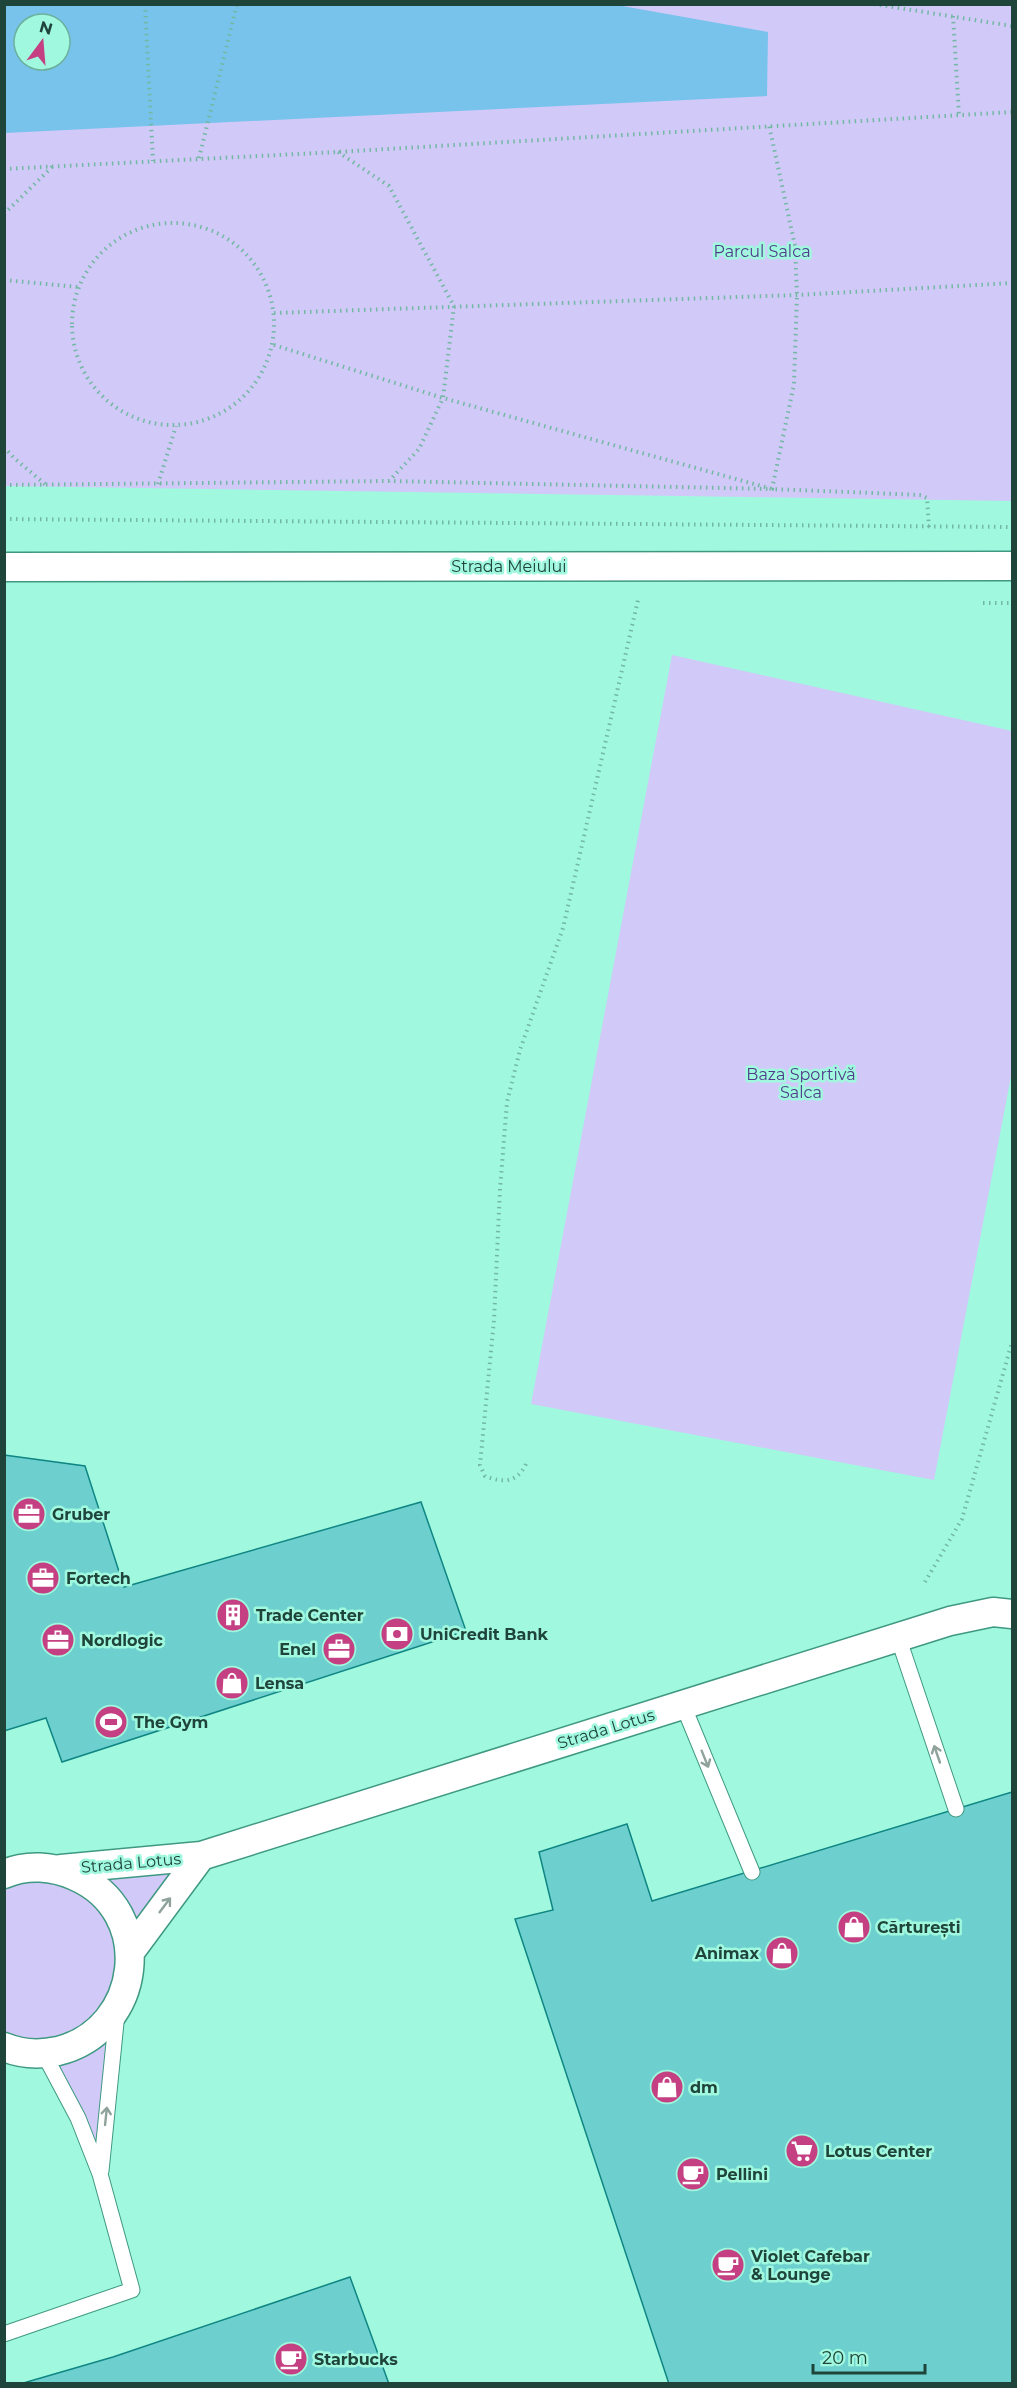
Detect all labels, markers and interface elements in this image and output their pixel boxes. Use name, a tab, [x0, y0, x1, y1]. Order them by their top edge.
north arrow	[12, 12, 72, 72]
text: N	[37, 17, 55, 39]
park label: Parcul Salca	[713, 242, 811, 261]
street label: Strada Meiului	[451, 557, 567, 576]
park label: Baza Sportivă Salca	[746, 1065, 856, 1102]
office icon: Gruber	[11, 1496, 47, 1532]
place label: Gruber	[52, 1505, 110, 1524]
office icon: Fortech	[25, 1560, 61, 1596]
place label: Fortech	[66, 1569, 131, 1588]
building icon: Trade Center	[215, 1597, 251, 1633]
place label: Trade Center	[256, 1606, 364, 1625]
bank icon: UniCredit Bank	[379, 1616, 415, 1652]
office icon: Nordlogic	[40, 1622, 76, 1658]
place label: UniCredit Bank	[420, 1625, 548, 1644]
place label: Nordlogic	[81, 1631, 164, 1650]
office icon: Enel	[321, 1631, 357, 1667]
place label: Enel	[279, 1640, 316, 1659]
shop icon: Lensa	[214, 1665, 250, 1701]
place label: Lensa	[255, 1674, 304, 1693]
sports icon: The Gym	[93, 1704, 129, 1740]
street label: Strada Lotus	[555, 1705, 657, 1753]
place label: The Gym	[134, 1713, 208, 1732]
one-way arrow	[931, 1745, 942, 1764]
one-way arrow	[700, 1749, 711, 1767]
street label: Strada Lotus	[80, 1849, 182, 1877]
one-way arrow	[159, 1897, 172, 1913]
shop icon: Cărturești	[836, 1909, 872, 1945]
place label: Cărturești	[877, 1918, 961, 1938]
shop icon: Animax	[764, 1935, 800, 1971]
place label: Animax	[694, 1944, 759, 1963]
shop icon: dm	[649, 2069, 685, 2105]
place label: dm	[690, 2078, 718, 2097]
one-way arrow	[101, 2107, 112, 2127]
supermarket icon: Lotus Center	[784, 2133, 820, 2169]
place label: Lotus Center	[825, 2142, 932, 2161]
cafe icon: Pellini	[675, 2156, 711, 2192]
place label: Pellini	[716, 2165, 768, 2184]
cafe icon: Violet Cafebar & Lounge	[710, 2247, 746, 2283]
place label: Violet Cafebar & Lounge	[750, 2247, 870, 2284]
scale bar	[813, 2337, 926, 2375]
cafe icon: Starbucks	[273, 2341, 309, 2377]
text: 20 m	[822, 2347, 868, 2369]
place label: Starbucks	[314, 2350, 398, 2369]

